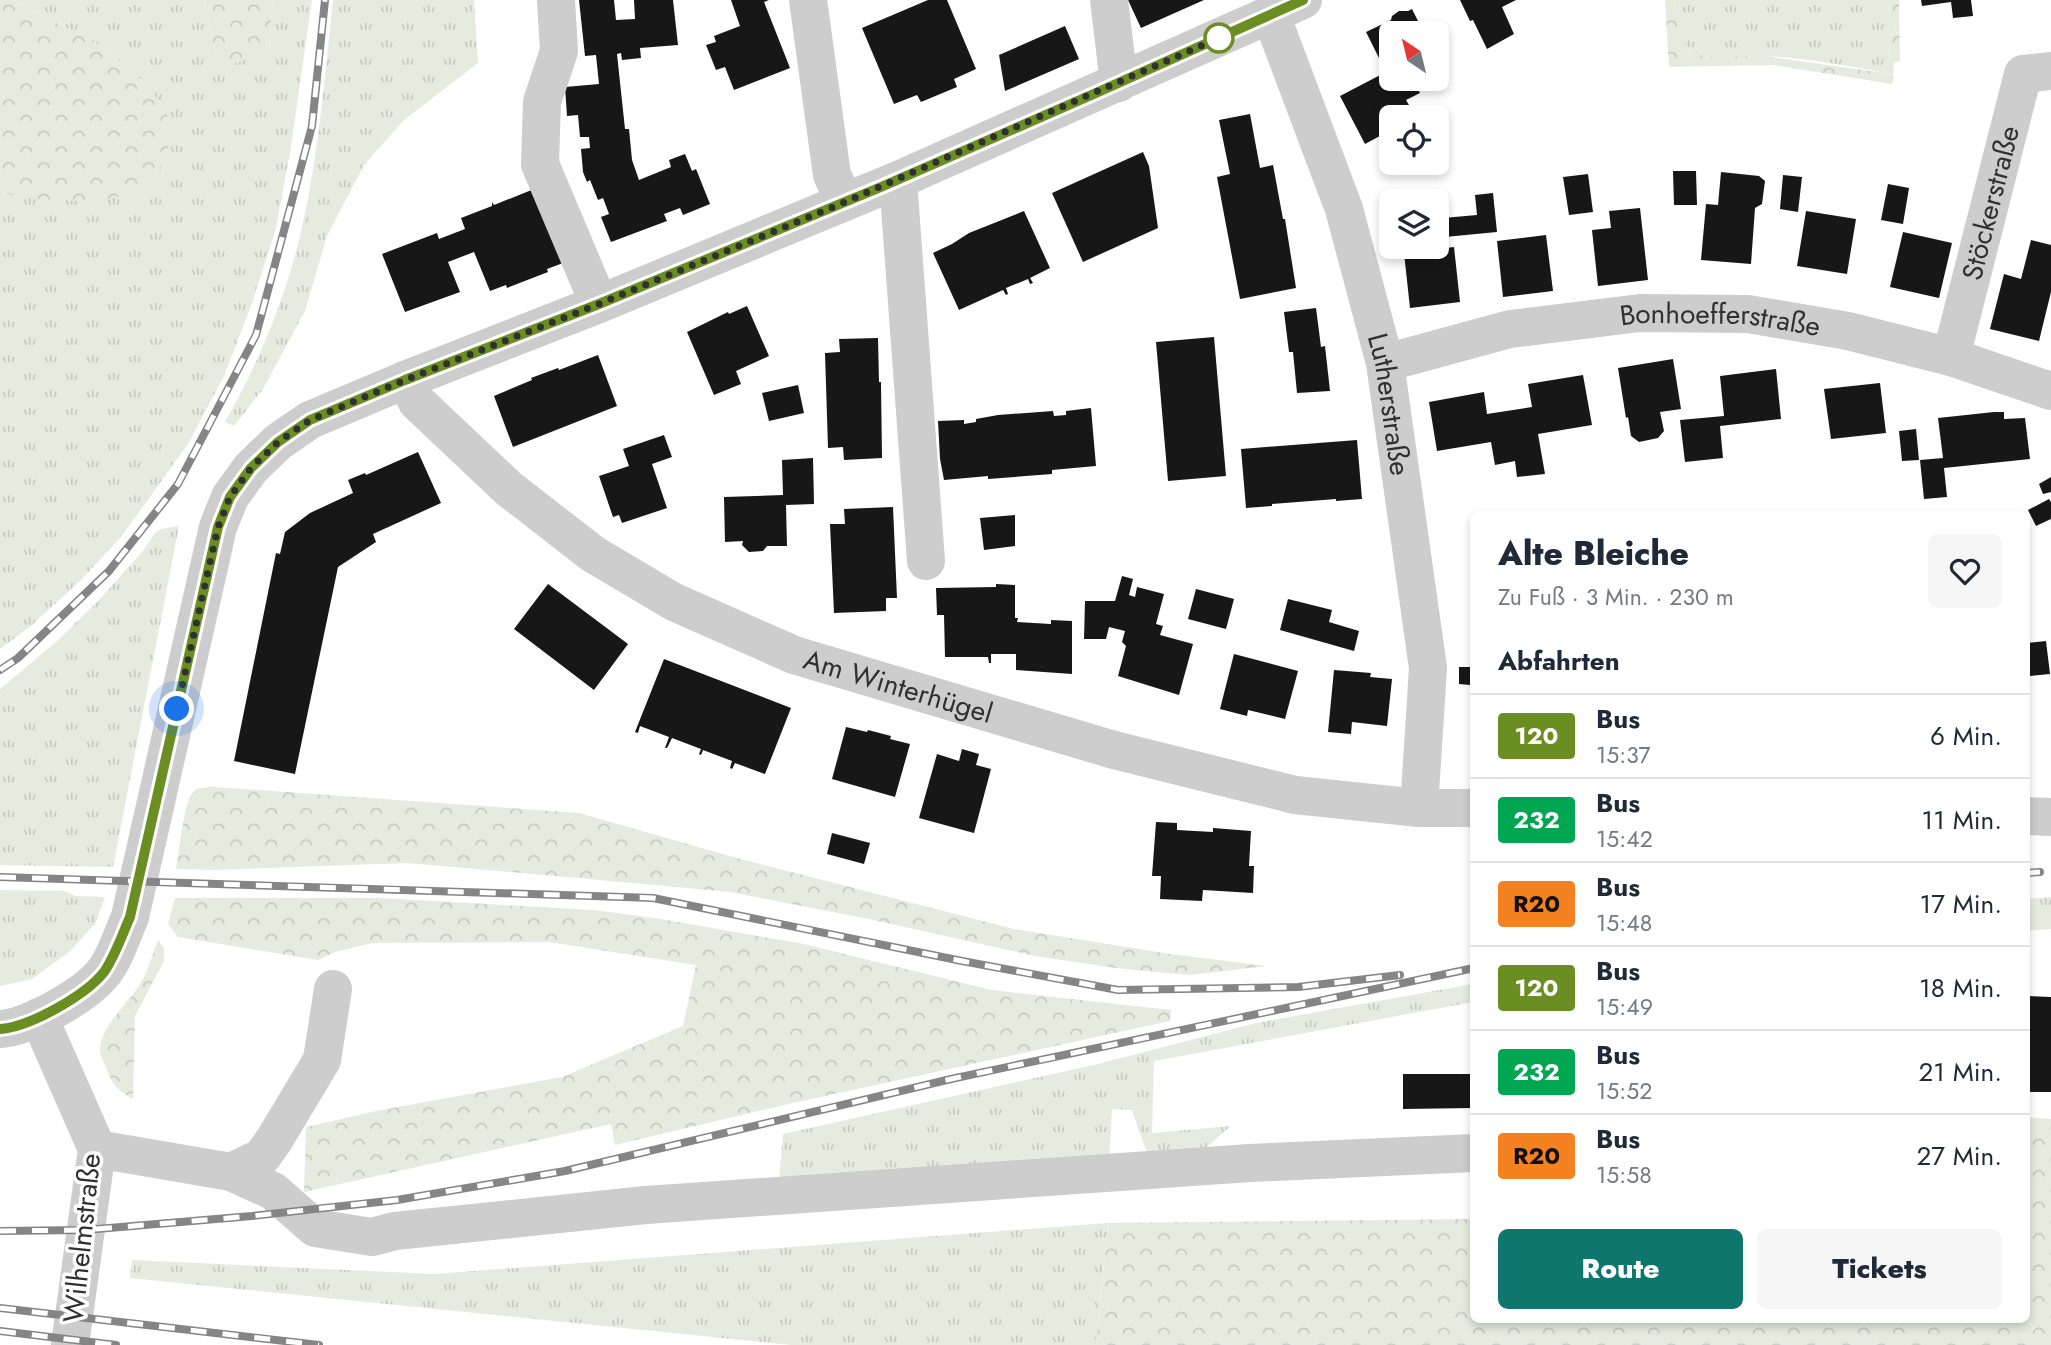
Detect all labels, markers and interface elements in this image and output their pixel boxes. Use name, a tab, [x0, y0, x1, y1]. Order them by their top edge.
north arrow	[1379, 21, 1449, 91]
map controls	[1379, 21, 1449, 259]
unlabelled marker	[1204, 23, 1234, 53]
button: locate	[1379, 105, 1449, 175]
street label: Stöckerstraße	[1951, 121, 2030, 285]
button: layers	[1379, 189, 1449, 259]
street label: Bonhoefferstraße	[1617, 292, 1824, 346]
street label: Lutherstraße	[1357, 328, 1421, 478]
text: Alte Bleiche	[1498, 530, 1689, 577]
button: heart	[1928, 534, 2002, 608]
text: Zu Fuß · 3 Min. · 230 m	[1498, 580, 1734, 614]
street label: Am Winterhügel	[799, 638, 998, 733]
text: Abfahrten	[1498, 642, 1620, 680]
your location	[159, 691, 194, 726]
text: Bus	[1596, 700, 1640, 738]
text: 6 Min.	[1930, 717, 2002, 755]
text: 120	[1515, 718, 1558, 753]
text: 15:37	[1596, 738, 1651, 772]
text: Bus	[1596, 784, 1640, 822]
text: 11 Min.	[1922, 801, 2002, 839]
text: 232	[1513, 802, 1560, 837]
text: 15:42	[1596, 822, 1653, 856]
text: Bus	[1596, 868, 1640, 906]
text: 17 Min.	[1920, 885, 2002, 923]
text: R20	[1513, 886, 1560, 921]
text: 15:48	[1596, 906, 1652, 940]
text: Bus	[1596, 952, 1640, 990]
text: 18 Min.	[1919, 969, 2002, 1007]
text: 120	[1515, 970, 1558, 1005]
text: 15:49	[1596, 990, 1653, 1024]
text: Bus	[1596, 1036, 1640, 1074]
text: 21 Min.	[1918, 1053, 2002, 1091]
text: 232	[1513, 1054, 1560, 1089]
text: 15:52	[1596, 1074, 1652, 1108]
text: Bus	[1596, 1120, 1640, 1158]
text: 27 Min.	[1916, 1137, 2002, 1175]
text: R20	[1513, 1138, 1560, 1173]
street label: Wilhelmstraße	[53, 1151, 111, 1325]
text: 15:58	[1596, 1158, 1652, 1192]
button: Route	[1498, 1229, 1743, 1309]
button: Tickets	[1757, 1229, 2002, 1309]

